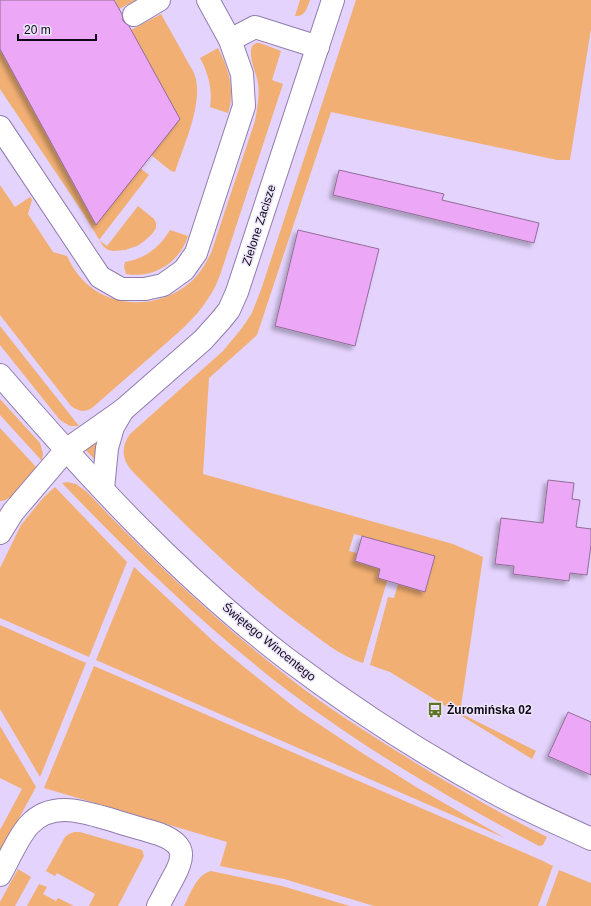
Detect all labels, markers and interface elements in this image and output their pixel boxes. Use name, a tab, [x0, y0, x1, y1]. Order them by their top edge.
scale bar	[18, 16, 96, 42]
text: 20 m	[24, 23, 51, 37]
street label: Zielone Zacisze	[239, 183, 279, 267]
street label: Świętego Wincentego	[219, 599, 319, 684]
bus stop icon: Żuromińska 02	[426, 701, 444, 719]
place label: Żuromińska 02	[447, 702, 532, 717]

